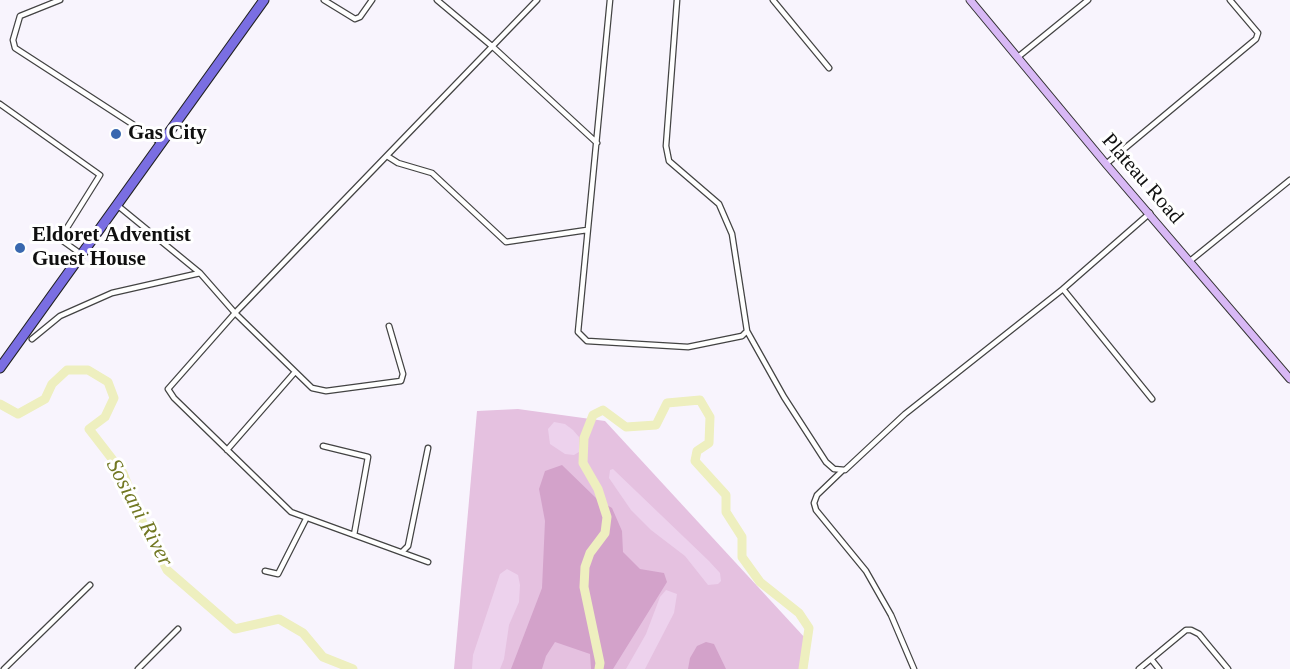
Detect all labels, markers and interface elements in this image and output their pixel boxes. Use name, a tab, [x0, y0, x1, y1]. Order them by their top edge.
place label: Gas City	[128, 121, 207, 147]
marker: Gas City	[109, 127, 123, 141]
street label: Plateau Road	[1096, 129, 1188, 229]
place label: Eldoret Adventist Guest House	[32, 223, 191, 273]
marker: Eldoret Adventist Guest House	[13, 241, 27, 255]
water label: Sosiani River	[100, 455, 178, 571]

